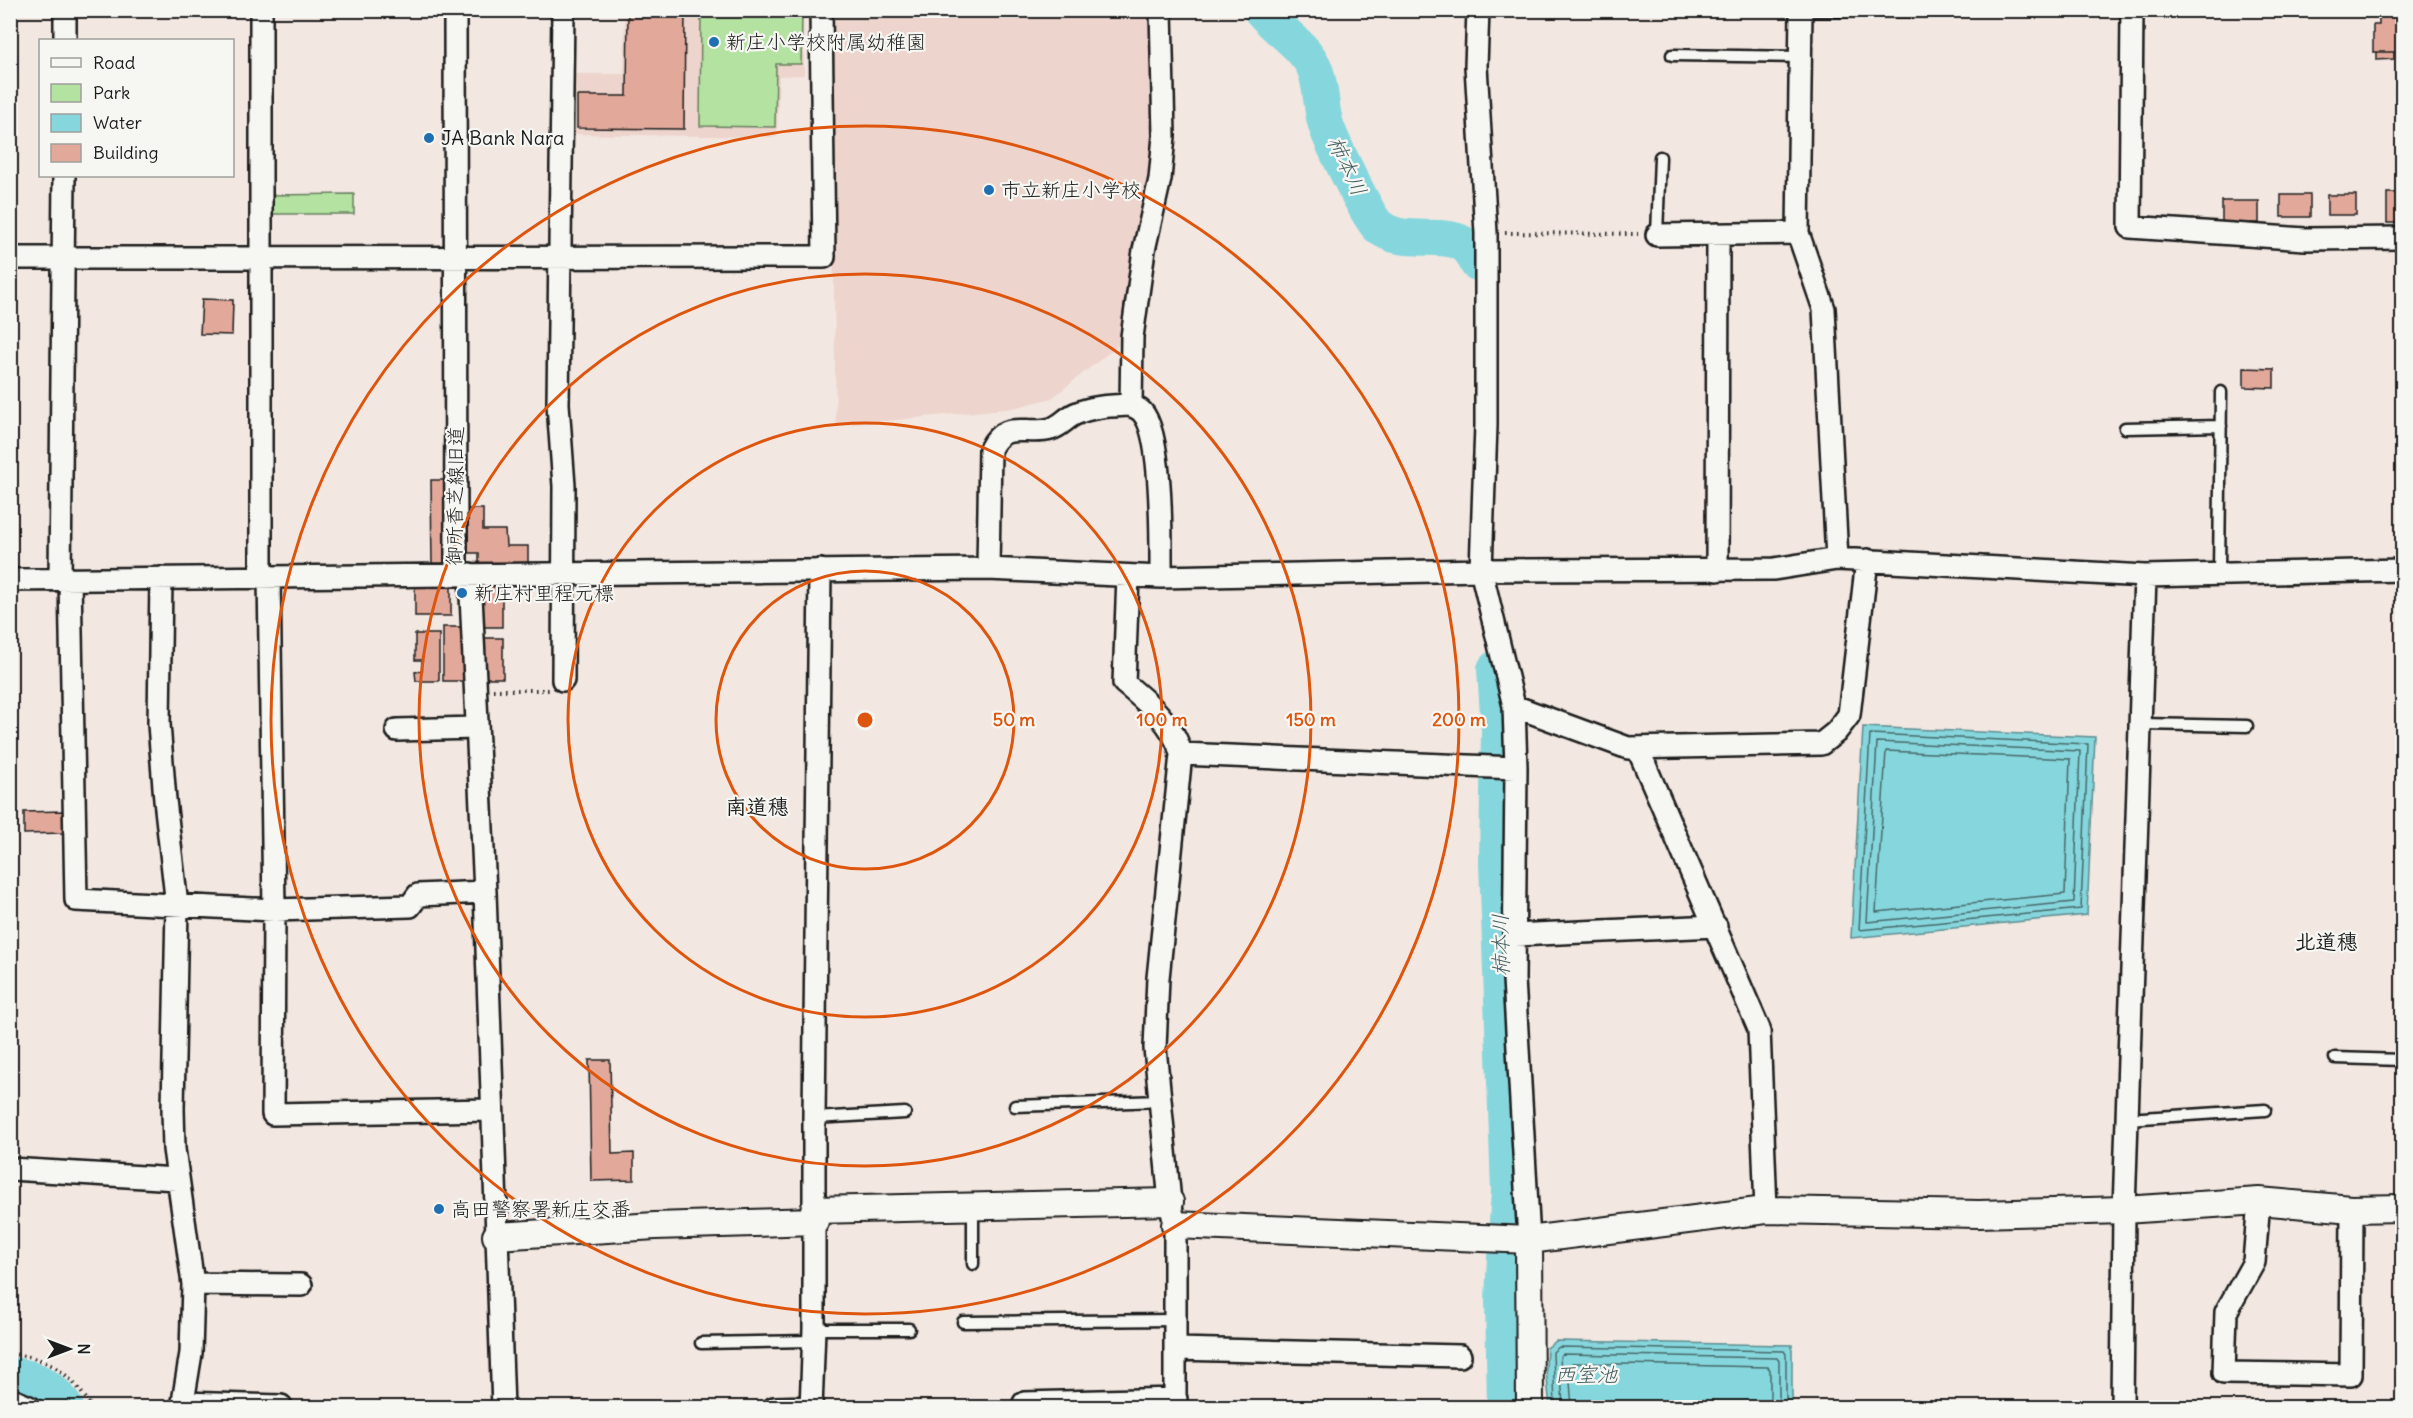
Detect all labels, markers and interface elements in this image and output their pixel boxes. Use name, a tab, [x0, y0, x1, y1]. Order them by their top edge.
place label: 新庄小学校附属幼稚園	[726, 29, 926, 54]
marker: 新庄小学校附属幼稚園	[707, 35, 721, 49]
legend	[39, 39, 234, 177]
text: Road	[93, 51, 136, 74]
text: Park	[93, 81, 130, 104]
text: Water	[93, 111, 143, 134]
place label: JA Bank Nara	[441, 125, 564, 150]
marker: JA Bank Nara	[422, 131, 436, 145]
water label: 柿本川	[1322, 132, 1373, 200]
text: Building	[93, 141, 158, 164]
place label: 市立新庄小学校	[1001, 177, 1141, 202]
marker: 市立新庄小学校	[982, 183, 996, 197]
street label: 御所香芝線旧道	[441, 426, 468, 566]
place label: 新庄村里程元標	[474, 580, 614, 605]
marker: 新庄村里程元標	[455, 586, 469, 600]
text: 50 m	[993, 708, 1035, 731]
text: 100 m	[1137, 708, 1188, 731]
text: 150 m	[1286, 708, 1336, 731]
text: 200 m	[1432, 708, 1486, 731]
centre of rings	[855, 710, 875, 730]
district label: 南道穗	[726, 793, 789, 820]
water label: 柿本川	[1486, 913, 1515, 977]
district label: 北道穗	[2295, 928, 2358, 955]
place label: 高田警察署新庄交番	[451, 1196, 631, 1221]
marker: 高田警察署新庄交番	[432, 1202, 446, 1216]
north arrow	[39, 1319, 99, 1379]
text: N	[74, 1343, 94, 1355]
water label: 西室池	[1555, 1361, 1618, 1388]

